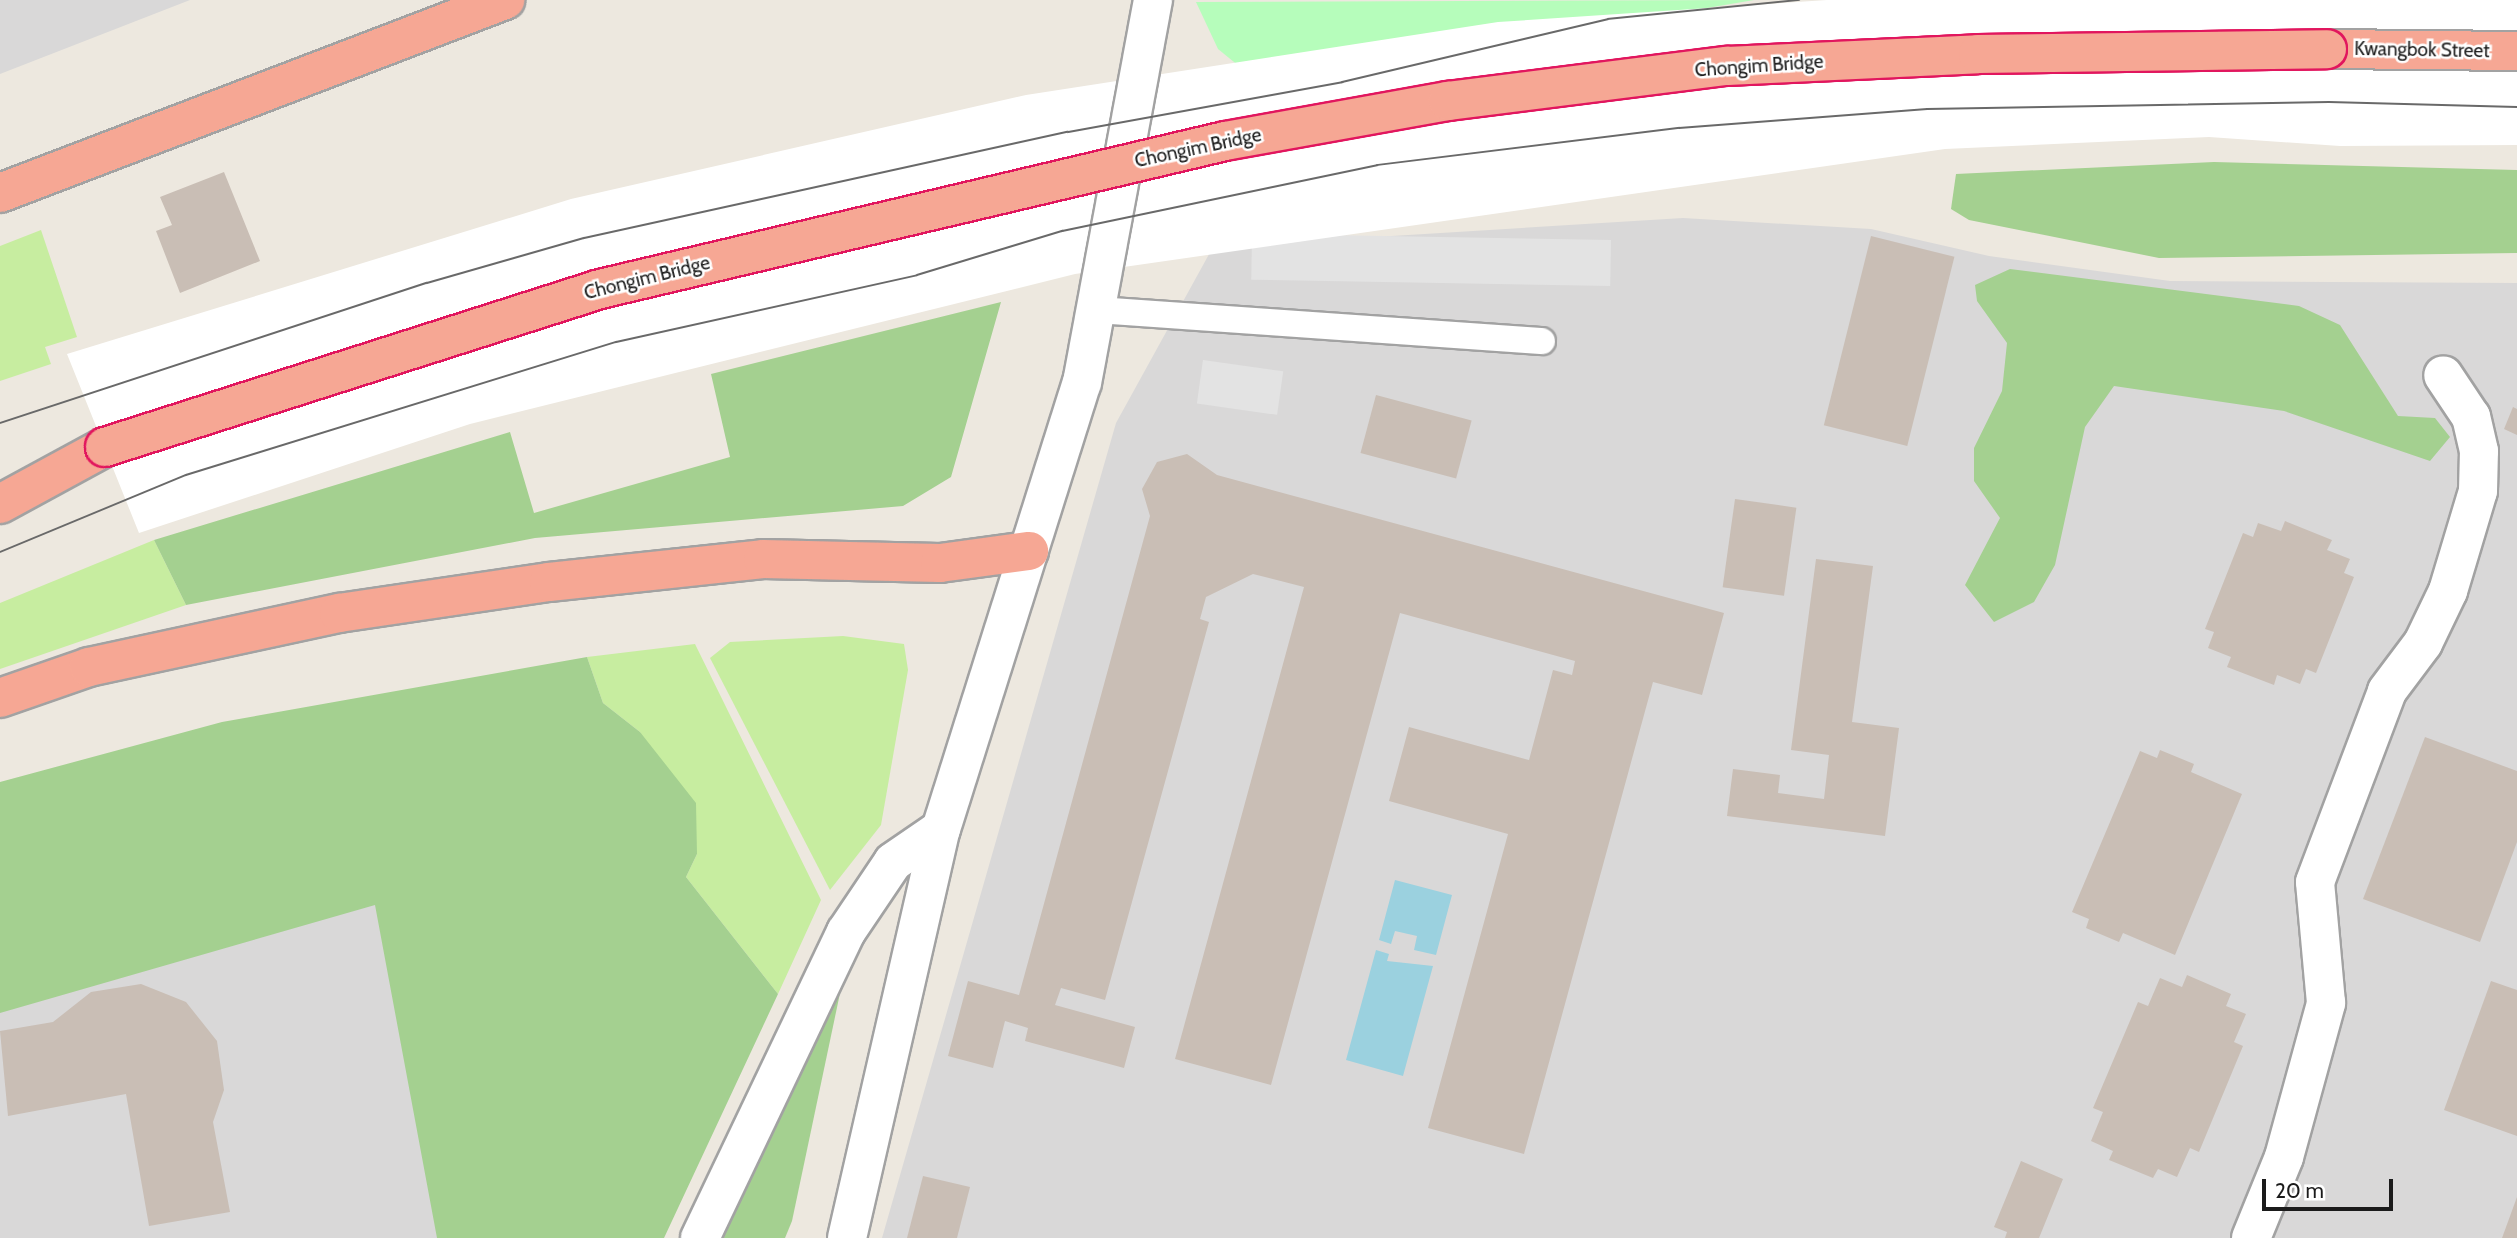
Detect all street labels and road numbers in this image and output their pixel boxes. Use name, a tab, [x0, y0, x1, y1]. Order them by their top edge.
street label: Kwangbok Street	[2354, 37, 2490, 63]
street label: Chongim Bridge	[1694, 50, 1824, 82]
street label: Chongim Bridge	[1133, 123, 1263, 173]
street label: Chongim Bridge	[582, 251, 712, 305]

